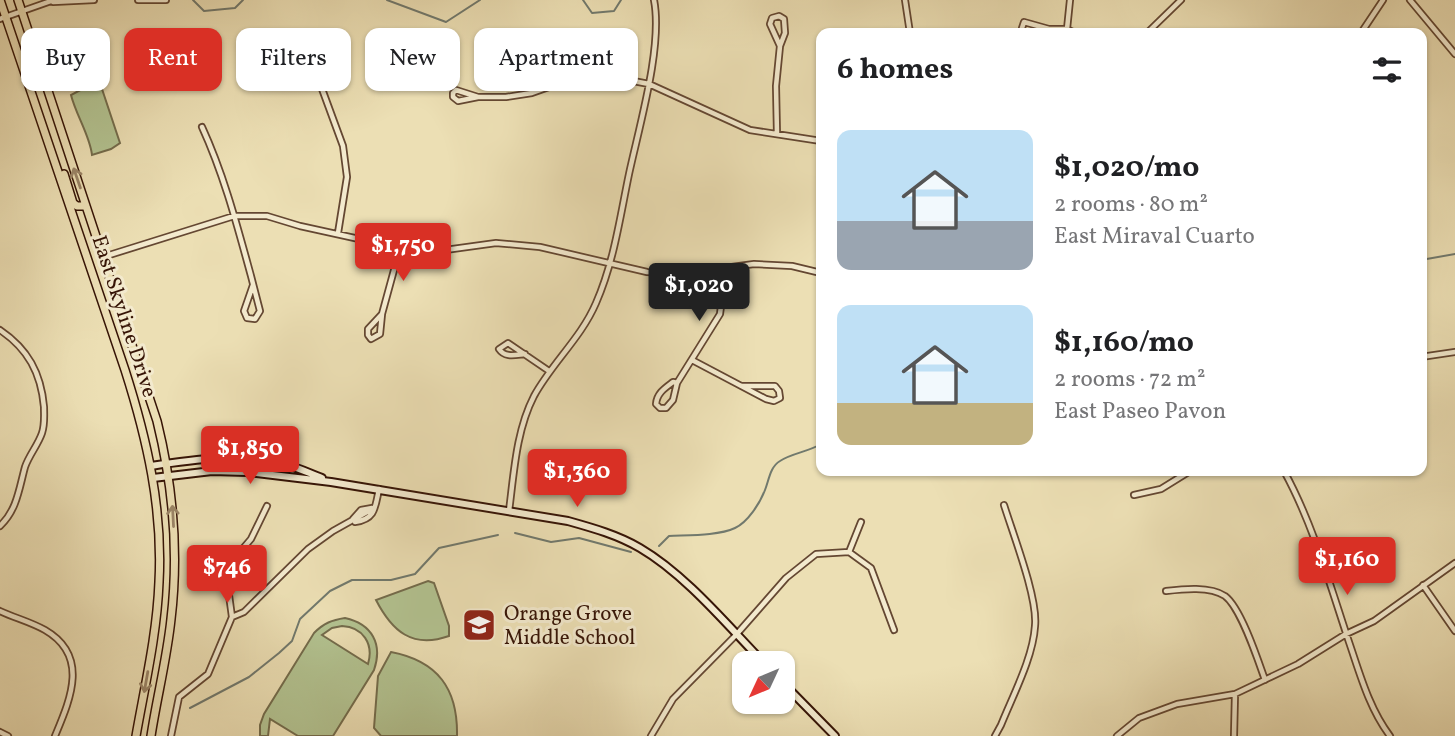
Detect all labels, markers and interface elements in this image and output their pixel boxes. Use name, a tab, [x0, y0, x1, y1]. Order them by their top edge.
chip: Buy	[21, 28, 110, 91]
chip: Rent	[124, 28, 222, 91]
chip: Filters	[236, 28, 351, 91]
chip: New	[365, 28, 460, 91]
chip: Apartment	[474, 28, 638, 91]
text: 6 homes	[837, 49, 953, 91]
icon: filters	[1368, 51, 1406, 89]
text: $1,020/mo	[1054, 147, 1199, 189]
icon: home	[893, 158, 977, 242]
one-way arrow	[70, 168, 82, 190]
text: 2 rooms · 80 m²	[1054, 189, 1208, 221]
text: East Miraval Cuarto	[1054, 221, 1255, 253]
pin: $1,750	[346, 224, 460, 283]
text: $1,750	[371, 230, 435, 262]
street label: East Skyline Drive	[84, 232, 163, 401]
pin: $1,020	[642, 264, 756, 323]
text: $1,020	[665, 270, 733, 302]
text: $1,160/mo	[1054, 322, 1194, 364]
icon: home	[893, 333, 977, 417]
text: 2 rooms · 72 m²	[1054, 364, 1205, 396]
text: East Paseo Pavon	[1054, 396, 1226, 428]
pin: $1,850	[193, 426, 307, 486]
text: $1,850	[217, 433, 283, 465]
pin: $1,360	[520, 449, 634, 509]
text: $1,360	[544, 456, 610, 488]
one-way arrow	[166, 505, 179, 527]
pin: $1,160	[1290, 538, 1404, 597]
text: $1,160	[1315, 544, 1379, 576]
pin: $746	[186, 546, 268, 605]
text: $746	[203, 552, 251, 584]
place label: Orange Grove Middle School	[504, 600, 635, 653]
school or university icon: Orange Grove Middle School	[460, 606, 498, 644]
north arrow	[732, 651, 794, 714]
map controls	[732, 651, 795, 714]
one-way arrow	[138, 670, 152, 693]

